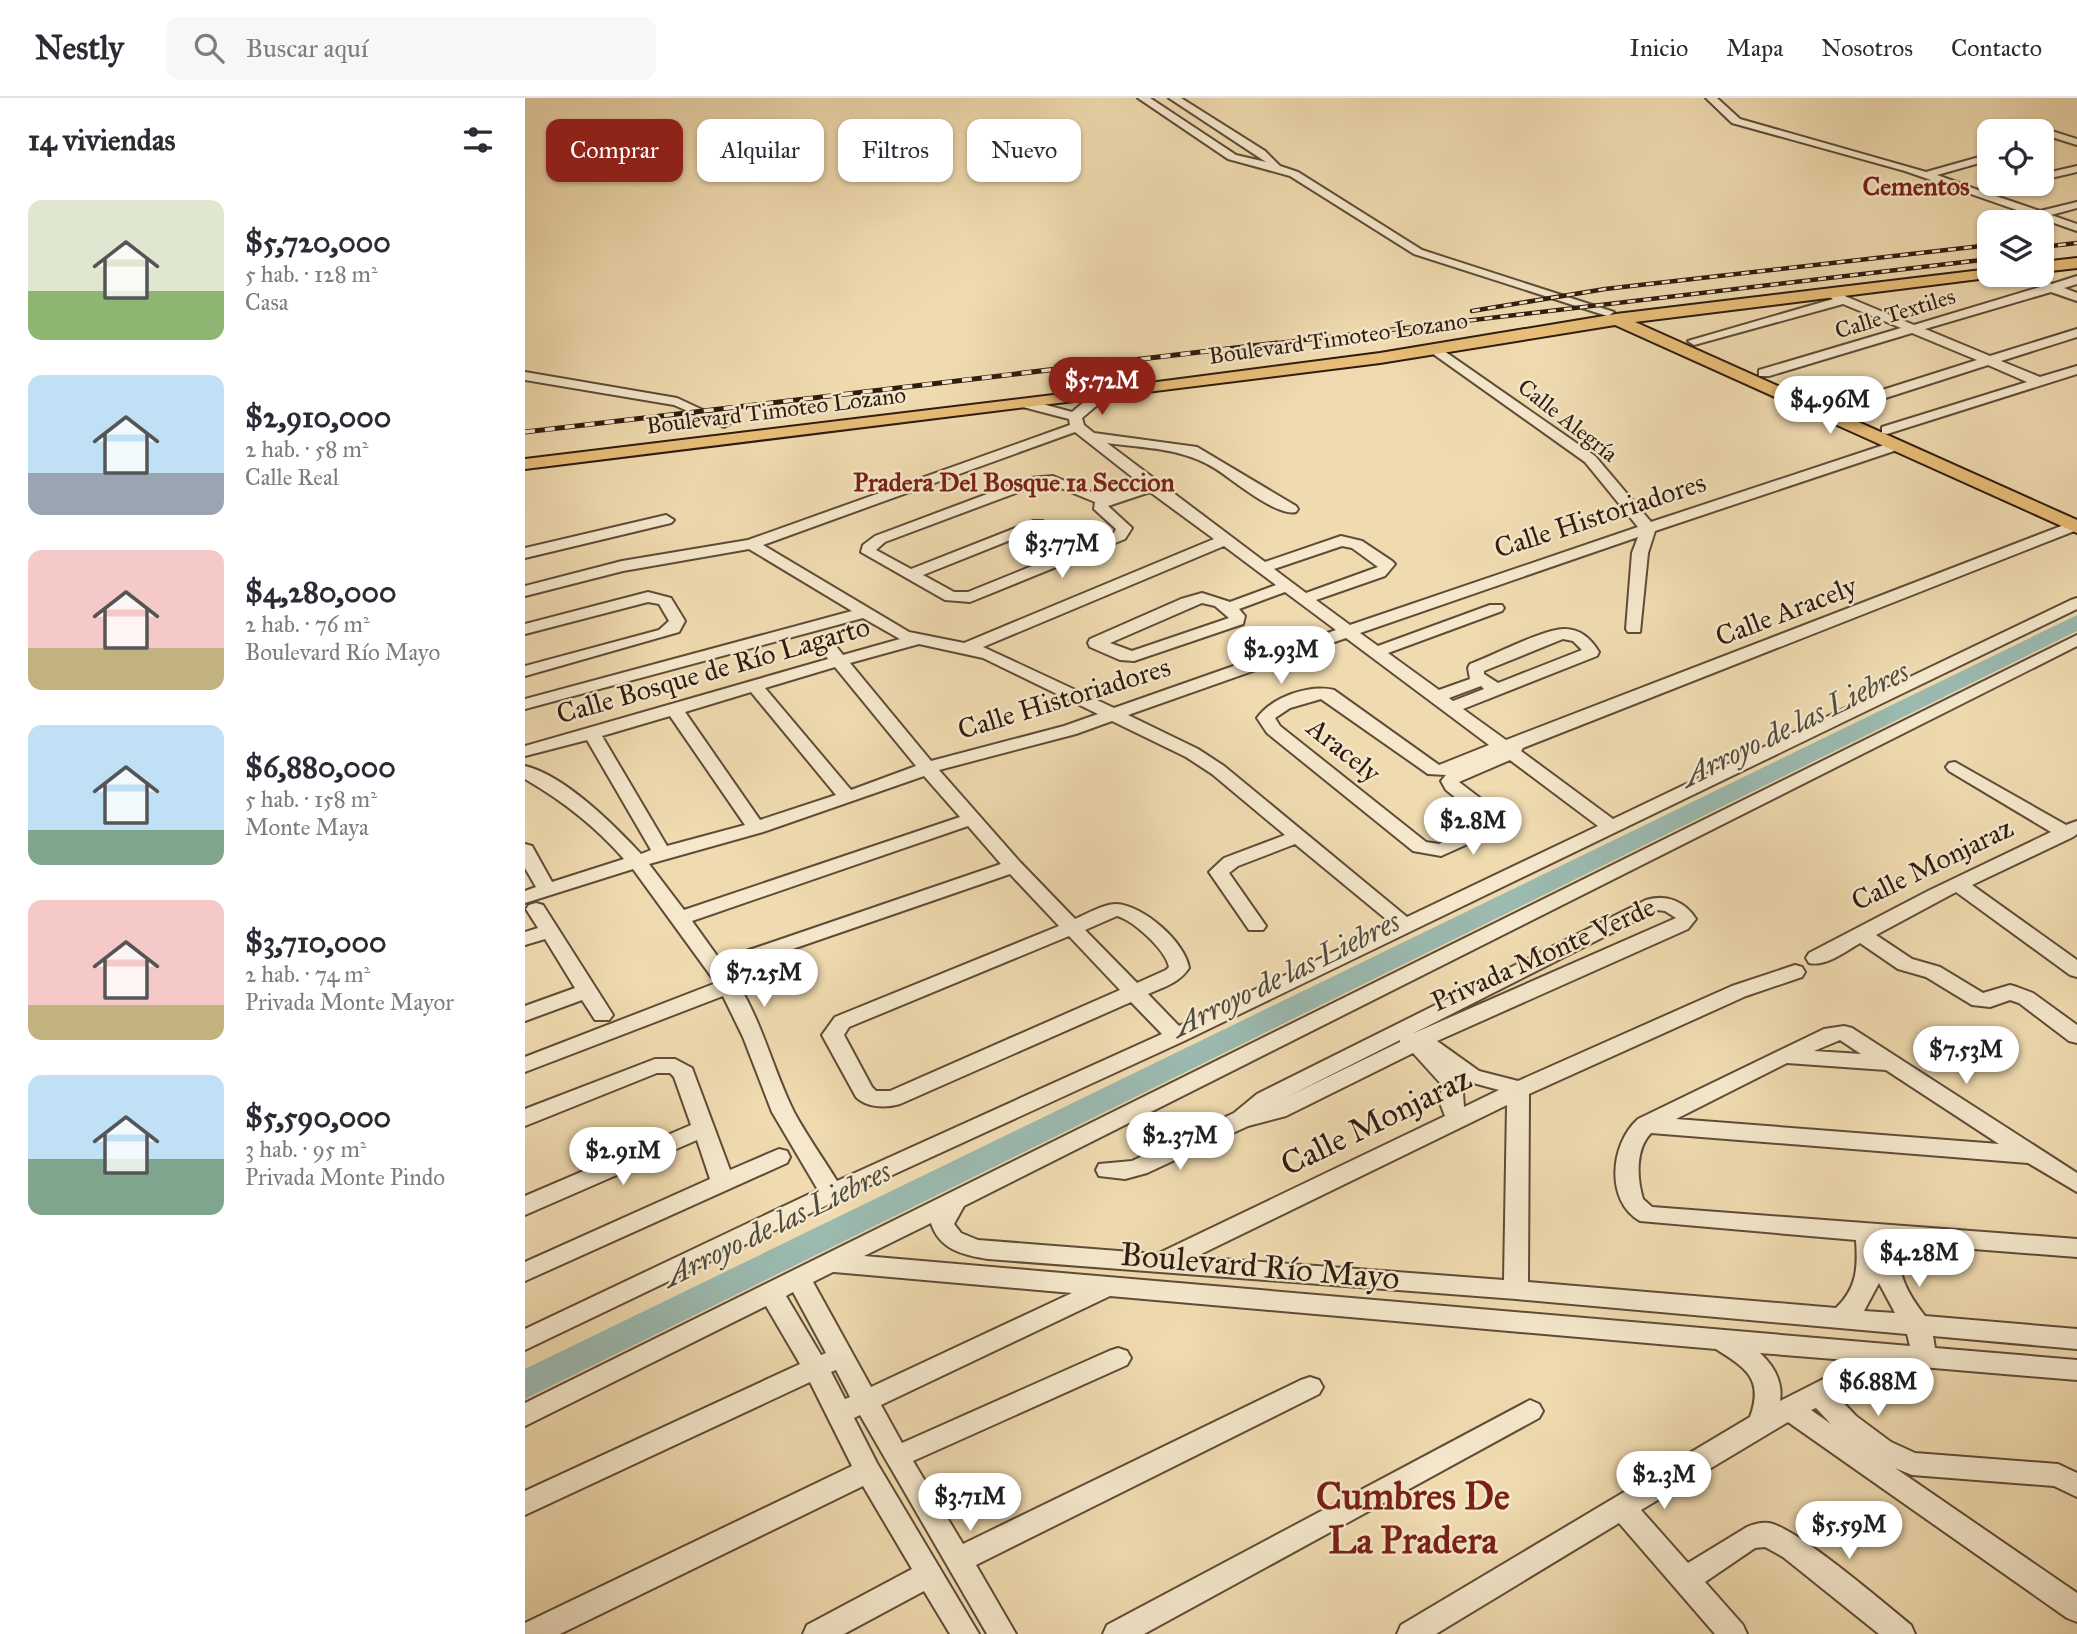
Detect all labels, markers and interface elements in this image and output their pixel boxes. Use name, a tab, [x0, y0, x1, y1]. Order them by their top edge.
search box	[166, 17, 656, 80]
text: Nestly	[35, 28, 124, 68]
icon: search	[190, 29, 228, 67]
text: Buscar aquí	[246, 32, 368, 64]
text: Inicio	[1630, 33, 1688, 63]
text: Mapa	[1726, 33, 1783, 63]
text: Nosotros	[1821, 33, 1913, 63]
text: Contacto	[1951, 33, 2042, 63]
chip: Comprar	[546, 119, 683, 182]
chip: Alquilar	[697, 119, 824, 182]
chip: Filtros	[838, 119, 953, 182]
chip: Nuevo	[967, 119, 1081, 182]
map controls	[1977, 119, 2054, 287]
button: locate	[1977, 119, 2054, 196]
icon: filters	[459, 121, 497, 159]
text: 14 viviendas	[28, 122, 176, 158]
district label: Cementos	[1862, 170, 1970, 202]
button: layers	[1977, 210, 2054, 287]
text: $5,720,000	[245, 224, 391, 260]
icon: home	[84, 228, 168, 312]
text: 5 hab. · 128 m²	[245, 260, 378, 288]
street label: Calle Textiles	[1831, 281, 1959, 345]
text: Casa	[245, 288, 289, 316]
street label: Boulevard Timoteo Lozano	[1207, 306, 1469, 370]
pin: $5.72M	[1045, 358, 1159, 417]
text: $5.72M	[1065, 366, 1139, 394]
street label: Calle Alegría	[1512, 372, 1624, 469]
pin: $4.96M	[1773, 376, 1887, 436]
street label: Boulevard Timoteo Lozano	[645, 380, 907, 440]
text: $4.96M	[1790, 385, 1870, 413]
text: $2,910,000	[245, 399, 391, 435]
icon: home	[84, 403, 168, 487]
text: 2 hab. · 58 m²	[245, 435, 369, 463]
text: Calle Real	[245, 463, 339, 491]
street label: Calle Historiadores	[1490, 464, 1710, 566]
district label: Pradera Del Bosque 1a Seccion	[853, 466, 1175, 498]
pin: $3.77M	[1005, 520, 1119, 580]
text: $3.77M	[1025, 529, 1099, 557]
street label: Calle Aracely	[1710, 568, 1862, 654]
text: $4,280,000	[245, 574, 397, 610]
icon: home	[84, 578, 168, 662]
street label: Calle Bosque de Río Lagarto	[552, 608, 874, 732]
text: 2 hab. · 76 m²	[245, 610, 370, 638]
pin: $2.93M	[1224, 626, 1338, 686]
text: $2.93M	[1243, 635, 1319, 663]
text: Boulevard Río Mayo	[245, 638, 440, 666]
street label: Calle Historiadores	[953, 649, 1175, 747]
water label: Arroyo de las Liebres	[1673, 653, 1916, 796]
street label: Aracely	[1299, 709, 1389, 791]
text: $6,880,000	[245, 749, 396, 785]
icon: home	[84, 753, 168, 837]
text: 5 hab. · 158 m²	[245, 785, 377, 813]
pin: $2.8M	[1424, 798, 1522, 857]
text: $2.8M	[1440, 806, 1506, 834]
street label: Calle Monjaraz	[1845, 810, 2019, 918]
text: Monte Maya	[245, 813, 369, 841]
street label: Privada Monte Verde	[1426, 889, 1660, 1019]
water label: Arroyo de las Liebres	[1164, 903, 1407, 1046]
text: $3,710,000	[245, 924, 386, 960]
icon: home	[84, 928, 168, 1012]
pin: $7.25M	[707, 950, 821, 1009]
text: $7.25M	[726, 958, 802, 986]
text: 2 hab. · 74 m²	[245, 960, 370, 988]
text: Privada Monte Mayor	[245, 988, 454, 1016]
pin: $7.53M	[1909, 1026, 2023, 1086]
text: $7.53M	[1929, 1035, 2003, 1063]
street label: Calle Monjaraz	[1274, 1058, 1478, 1184]
text: $5,590,000	[245, 1099, 391, 1135]
icon: home	[84, 1103, 168, 1187]
pin: $2.37M	[1123, 1112, 1237, 1172]
text: $2.37M	[1142, 1121, 1218, 1149]
pin: $2.91M	[566, 1128, 680, 1187]
text: 3 hab. · 95 m²	[245, 1135, 367, 1163]
text: $2.91M	[585, 1136, 661, 1164]
water label: Arroyo de las Liebres	[655, 1153, 898, 1296]
text: Privada Monte Pindo	[245, 1163, 445, 1191]
pin: $4.28M	[1862, 1230, 1976, 1289]
street label: Boulevard Río Mayo	[1119, 1234, 1401, 1298]
text: $4.28M	[1879, 1238, 1959, 1266]
pin: $6.88M	[1821, 1358, 1935, 1418]
text: $6.88M	[1839, 1367, 1917, 1395]
pin: $2.3M	[1615, 1452, 1713, 1511]
text: $2.3M	[1632, 1460, 1696, 1488]
district label: Cumbres De La Pradera	[1316, 1473, 1510, 1563]
pin: $3.71M	[913, 1474, 1027, 1533]
text: $3.71M	[934, 1482, 1006, 1510]
pin: $5.59M	[1792, 1502, 1906, 1561]
text: $5.59M	[1811, 1510, 1887, 1538]

